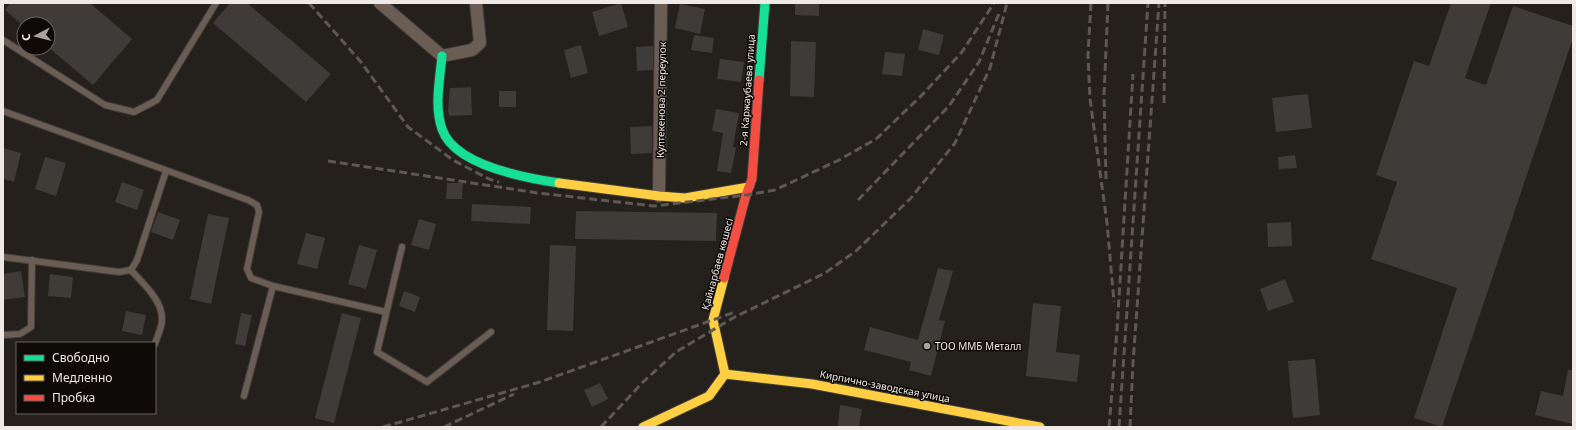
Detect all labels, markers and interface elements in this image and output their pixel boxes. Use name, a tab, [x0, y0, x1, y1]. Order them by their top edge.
north arrow	[16, 16, 56, 56]
text: С	[18, 33, 33, 42]
street label: 2-я Каржаубаева улица	[736, 34, 758, 146]
street label: Култекенова 2 переулок	[653, 41, 669, 158]
street label: Қайнарбаев көшесі	[698, 216, 736, 312]
place label: ТОО ММБ Металл	[935, 339, 1022, 353]
marker: ТОО ММБ Металл	[922, 341, 932, 351]
legend	[16, 342, 156, 414]
text: Свободно	[52, 349, 110, 366]
street label: Кирпично-заводская улица	[819, 367, 951, 405]
text: Медленно	[52, 369, 112, 386]
text: Пробка	[52, 389, 95, 406]

